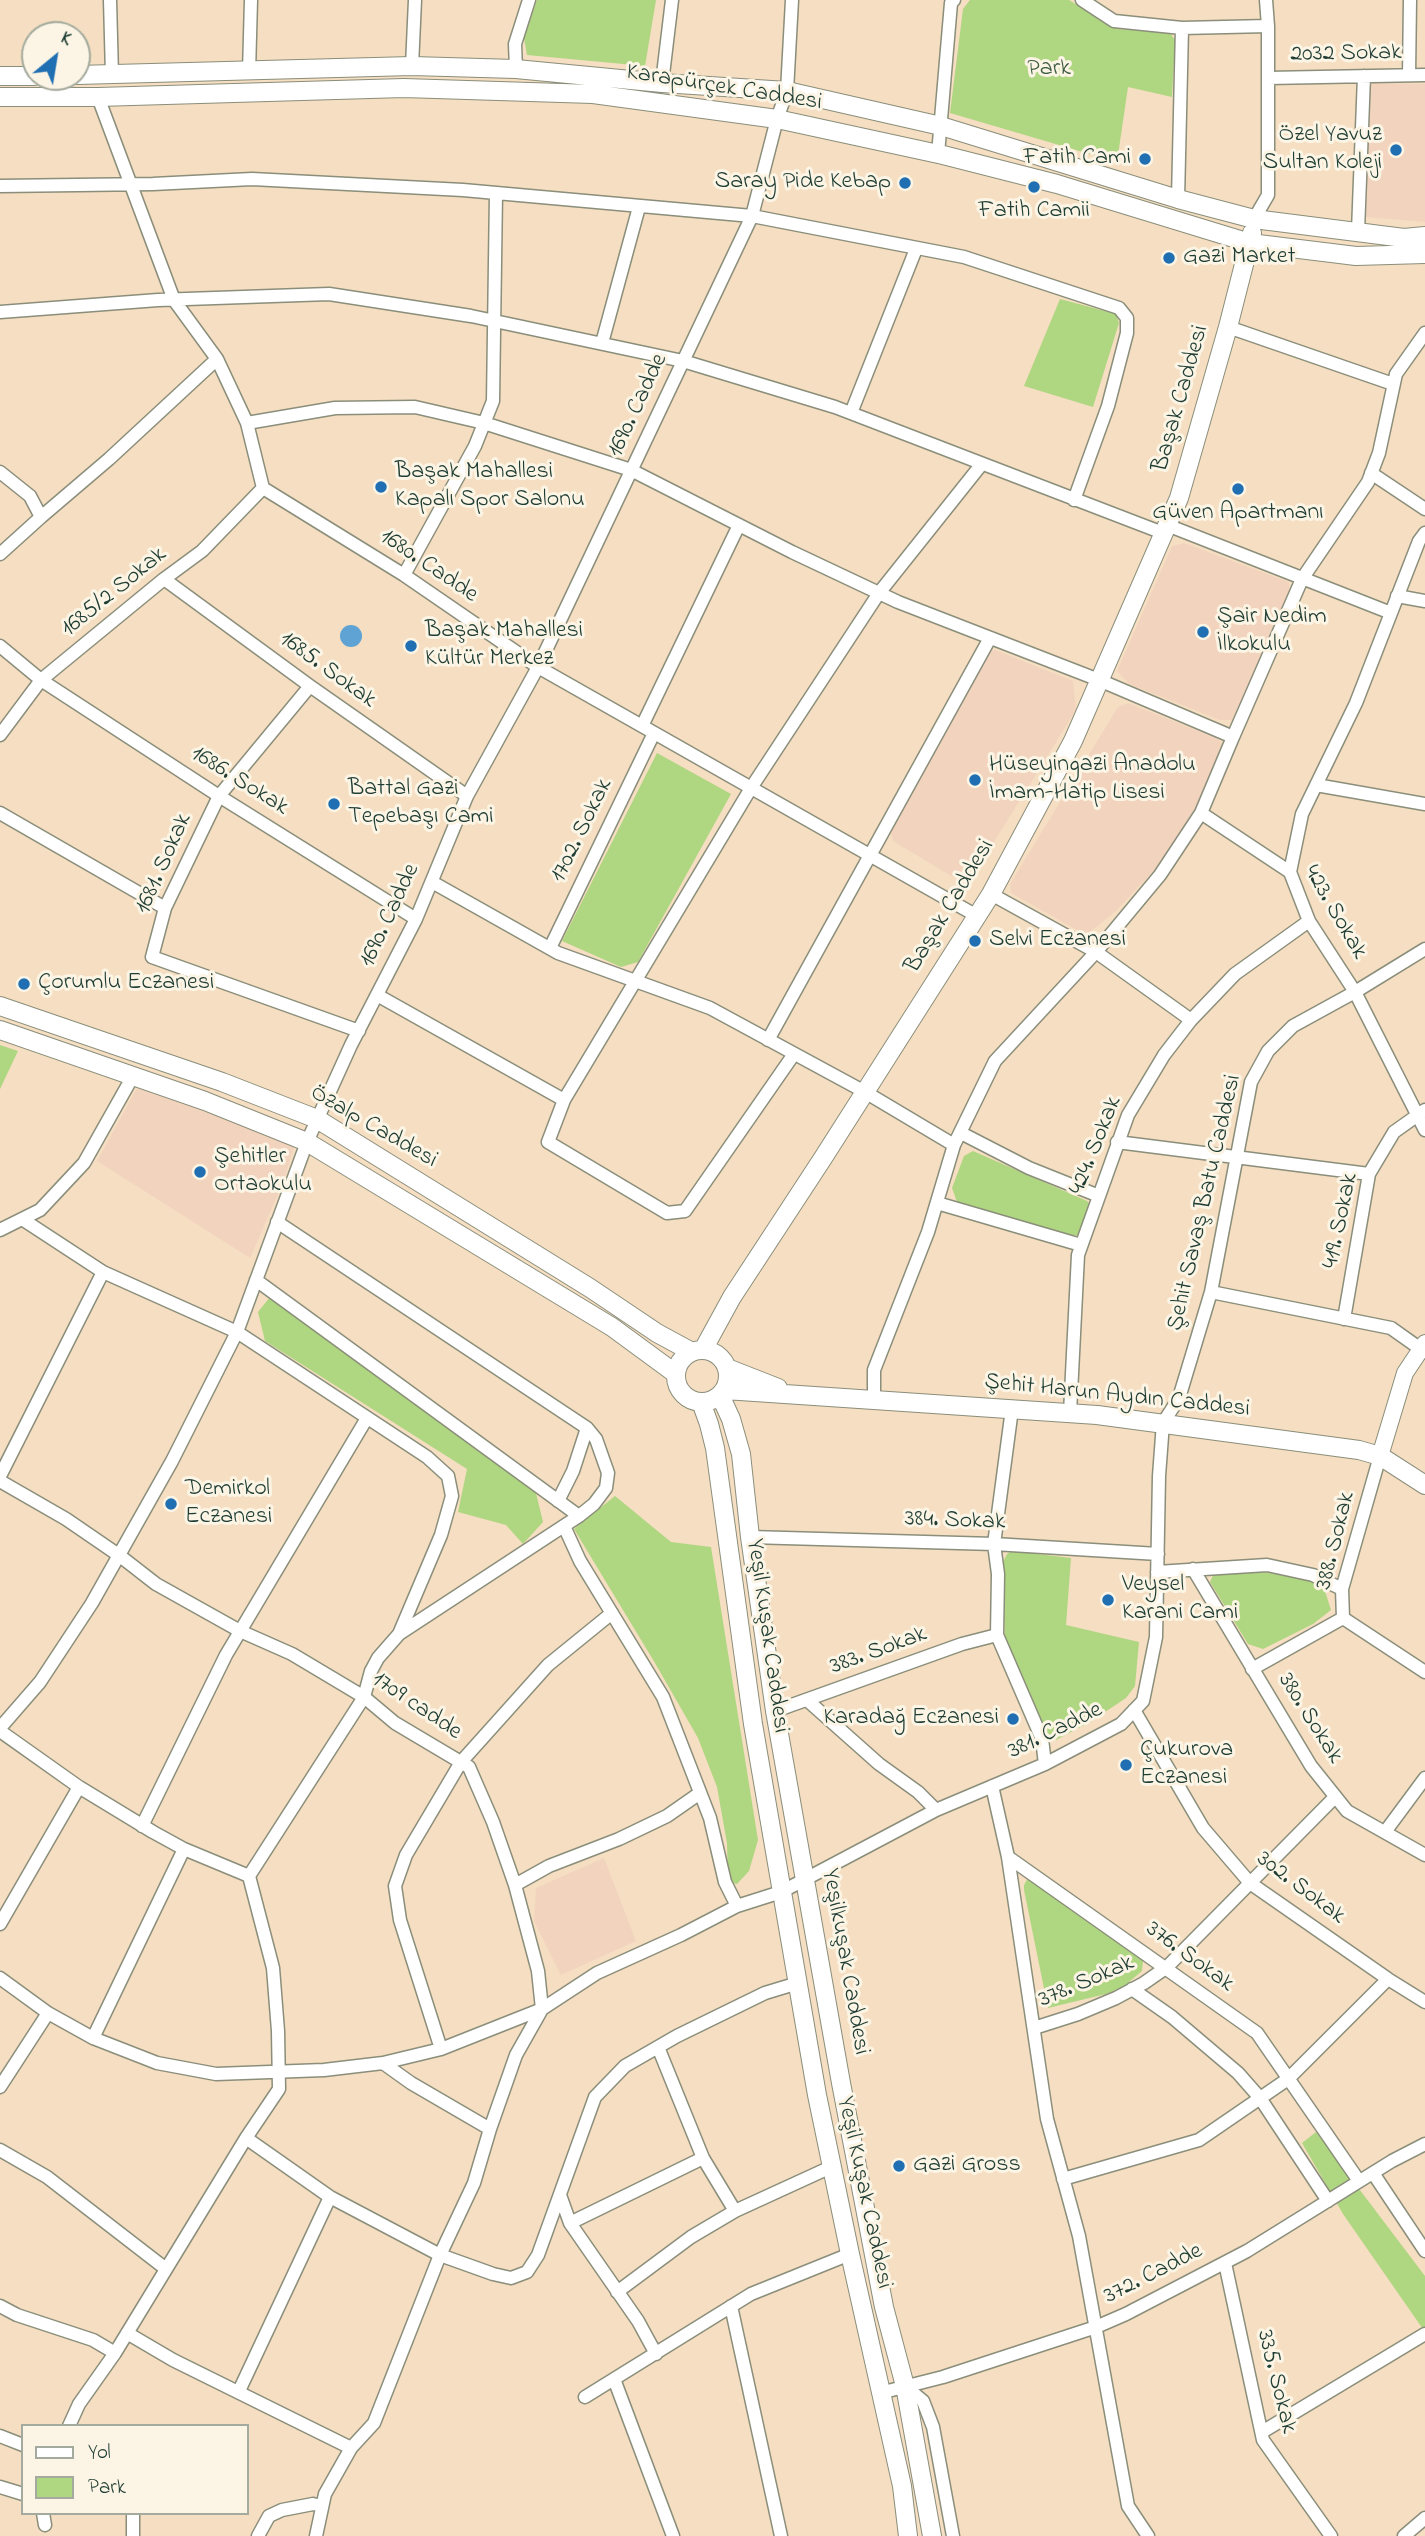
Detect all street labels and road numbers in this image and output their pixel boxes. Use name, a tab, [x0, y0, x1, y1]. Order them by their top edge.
street label: 2032 Sokak	[1290, 40, 1402, 70]
street label: Karapürçek Caddesi	[624, 59, 824, 119]
street label: Başak Caddesi	[1147, 322, 1217, 476]
street label: 1690. Cadde	[603, 350, 675, 462]
street label: 1680. Cadde	[373, 524, 483, 610]
street label: 1685/2 Sokak	[56, 542, 174, 644]
street label: 1685. Sokak	[273, 626, 381, 716]
street label: 1686. Sokak	[185, 741, 293, 823]
street label: 1702. Sokak	[546, 774, 620, 888]
street label: 1681. Sokak	[130, 809, 200, 919]
street label: Başak Caddesi	[900, 835, 1002, 979]
street label: 1690. Cadde	[355, 860, 427, 972]
street label: 423. Sokak	[1296, 861, 1372, 965]
street label: Şehit Savaş Batu Caddesi	[1163, 1072, 1249, 1334]
street label: Özalp Caddesi	[304, 1080, 442, 1176]
street label: 424. Sokak	[1064, 1093, 1130, 1199]
street label: 419. Sokak	[1318, 1171, 1366, 1271]
street label: Şehit Harun Aydın Caddesi	[983, 1369, 1251, 1425]
street label: 388. Sokak	[1311, 1489, 1363, 1593]
street label: 384. Sokak	[904, 1506, 1006, 1538]
street label: Yeşil Kuşak Caddesi	[738, 1537, 794, 1735]
street label: 383. Sokak	[827, 1621, 931, 1683]
street label: 1709 cadde	[365, 1666, 467, 1748]
street label: 380. Sokak	[1270, 1668, 1348, 1770]
street label: 381. Cadde	[1004, 1697, 1108, 1767]
street label: 302. Sokak	[1250, 1846, 1350, 1932]
street label: Yeşilkuşak Caddesi	[813, 1867, 875, 2057]
street label: 376. Sokak	[1139, 1916, 1239, 2000]
street label: 378. Sokak	[1035, 1950, 1139, 2016]
street label: Yeşil Kuşak Caddesi	[829, 2094, 897, 2292]
street label: 372. Cadde	[1100, 2238, 1208, 2312]
street label: 335. Sokak	[1248, 2327, 1302, 2437]

